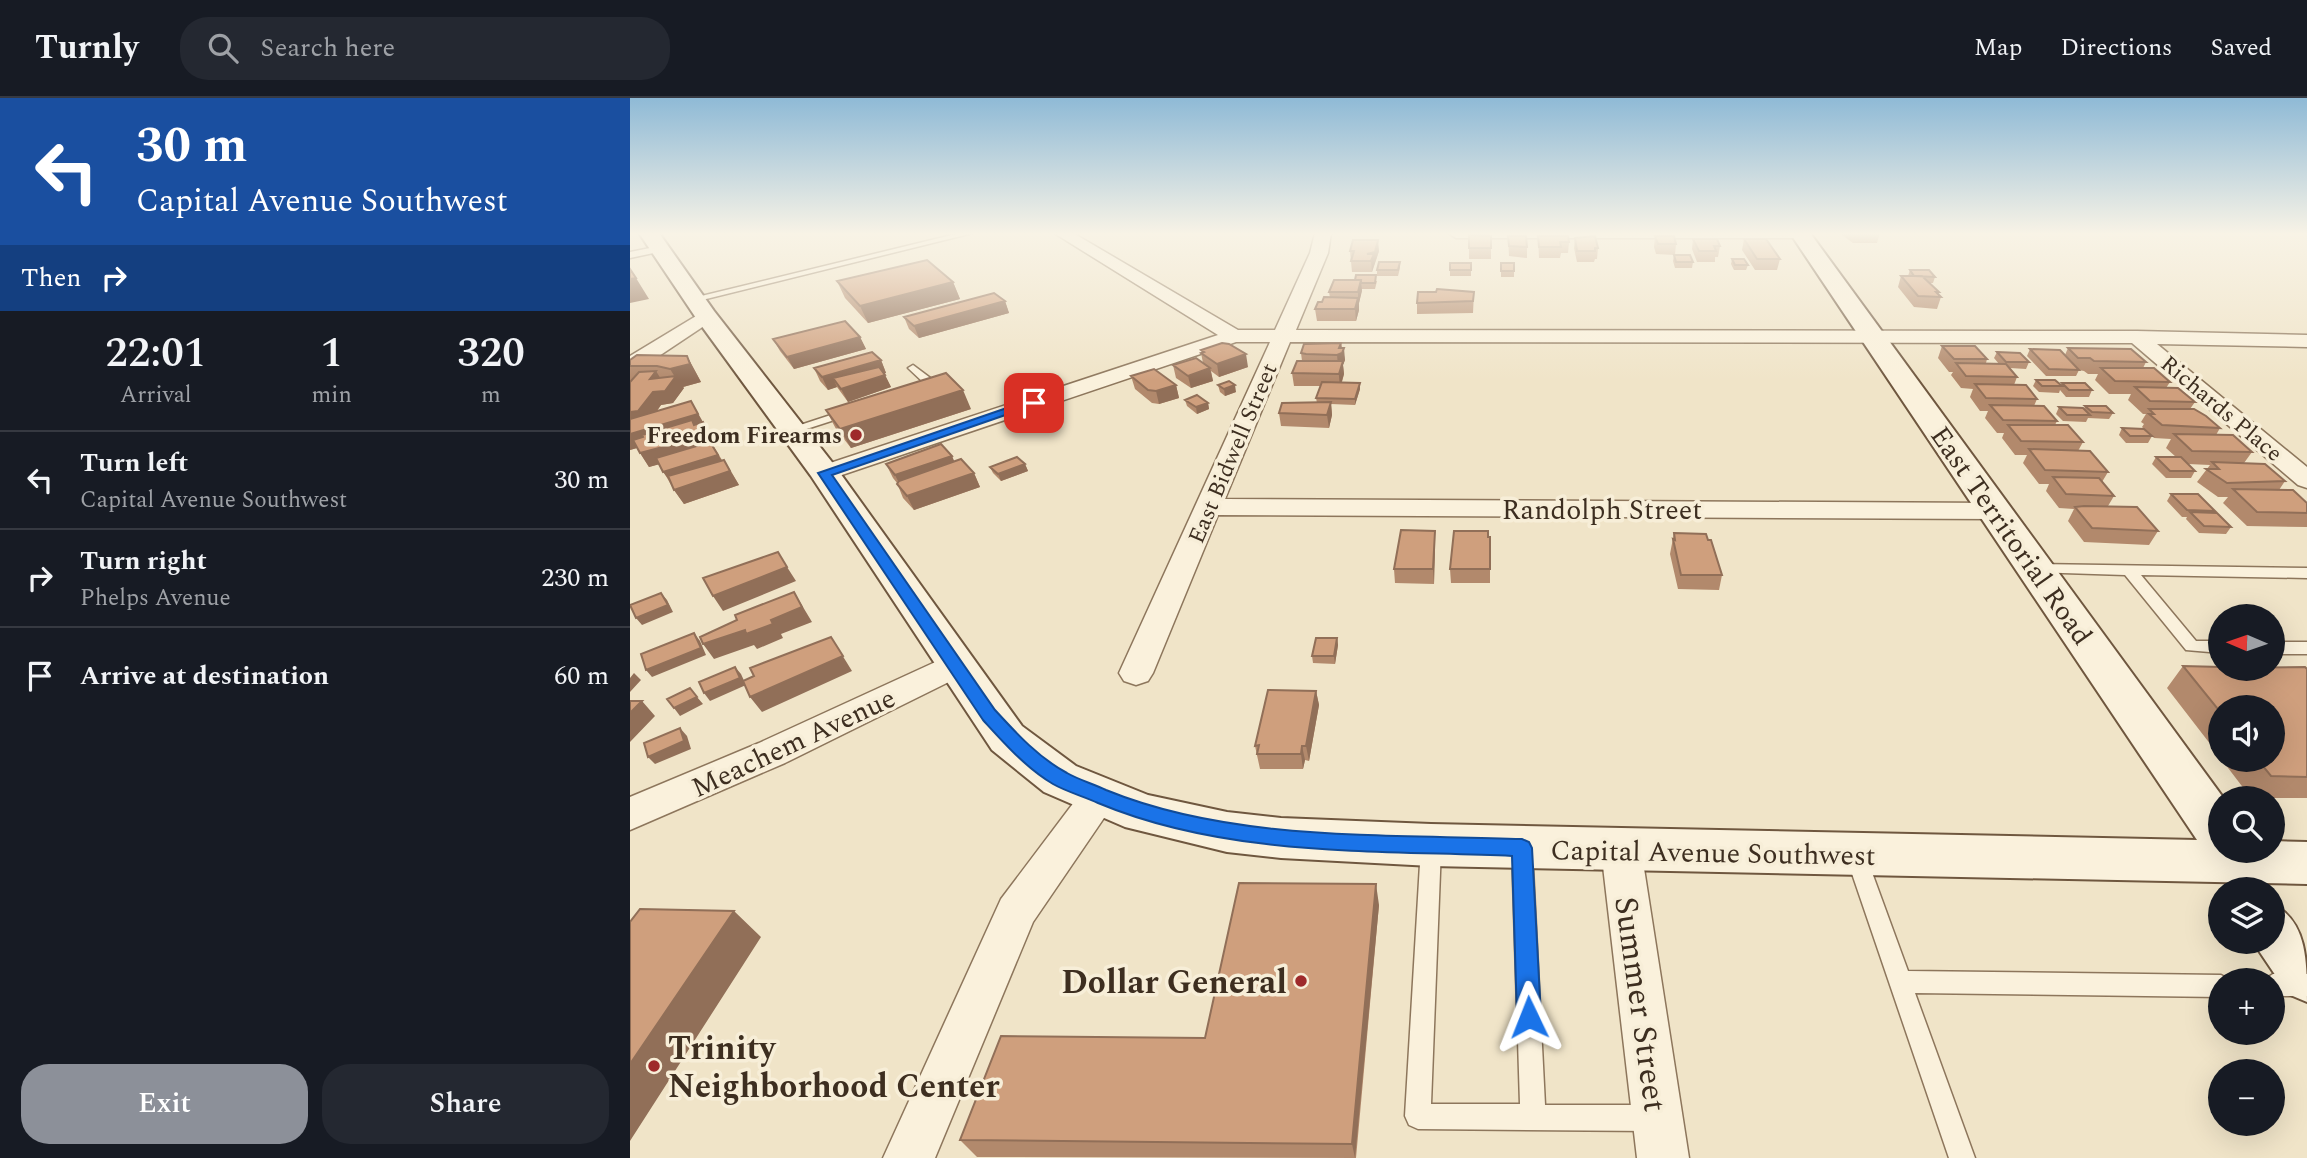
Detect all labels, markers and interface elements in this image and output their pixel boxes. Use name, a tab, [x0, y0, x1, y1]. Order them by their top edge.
search box	[180, 17, 670, 80]
text: Turnly	[35, 23, 138, 73]
text: Search here	[260, 28, 395, 68]
icon: search	[204, 29, 242, 67]
text: Map	[1974, 30, 2022, 66]
text: Directions	[2060, 30, 2172, 66]
text: Saved	[2210, 30, 2272, 66]
text: 30 m	[136, 109, 247, 184]
icon: left	[21, 126, 112, 217]
text: Capital Avenue Southwest	[136, 177, 508, 226]
text: Then	[21, 258, 81, 298]
icon: right	[95, 259, 133, 297]
text: 22:01	[105, 322, 206, 385]
text: 1	[320, 322, 343, 385]
text: 320	[457, 322, 525, 385]
street label: Richards Place	[2152, 347, 2290, 471]
street label: East Bidwell Street	[1180, 358, 1287, 549]
pin	[1004, 373, 1064, 433]
text: Arrival	[120, 378, 192, 413]
text: min	[312, 378, 352, 413]
text: m	[481, 378, 501, 413]
icon: arrive	[1015, 384, 1053, 422]
street label: East Territorial Road	[1919, 417, 2103, 654]
place label: Freedom Firearms	[646, 419, 842, 454]
marker: Freedom Firearms	[848, 427, 864, 443]
text: Turn left	[80, 443, 188, 483]
text: 30 m	[554, 460, 609, 500]
icon: left	[21, 461, 59, 499]
text: Capital Avenue Southwest	[80, 483, 347, 518]
street label: Randolph Street	[1502, 489, 1702, 532]
text: Turn right	[80, 541, 207, 581]
text: 230 m	[541, 558, 609, 598]
icon: right	[21, 559, 59, 597]
text: Phelps Avenue	[80, 581, 231, 616]
north arrow	[2208, 604, 2286, 681]
map controls	[2208, 604, 2285, 1136]
text: Arrive at destination	[80, 656, 329, 696]
text: 60 m	[554, 656, 609, 696]
icon: arrive	[21, 657, 59, 695]
street label: Meachem Avenue	[684, 677, 903, 810]
button: sound	[2208, 695, 2285, 772]
button: search	[2208, 786, 2285, 863]
street label: Capital Avenue Southwest	[1550, 829, 1876, 878]
button: layers	[2208, 877, 2285, 954]
street label: Summer Street	[1600, 893, 1680, 1115]
place label: Dollar General	[1061, 958, 1287, 1008]
button: +	[2208, 968, 2285, 1045]
marker: Dollar General	[1293, 973, 1309, 989]
position arrow	[1492, 980, 1566, 1054]
place label: Trinity Neighborhood Center	[668, 1024, 1000, 1112]
marker: Trinity Neighborhood Center	[646, 1058, 662, 1074]
button: −	[2208, 1059, 2285, 1136]
button: Exit	[21, 1064, 308, 1144]
button: Share	[322, 1064, 609, 1144]

